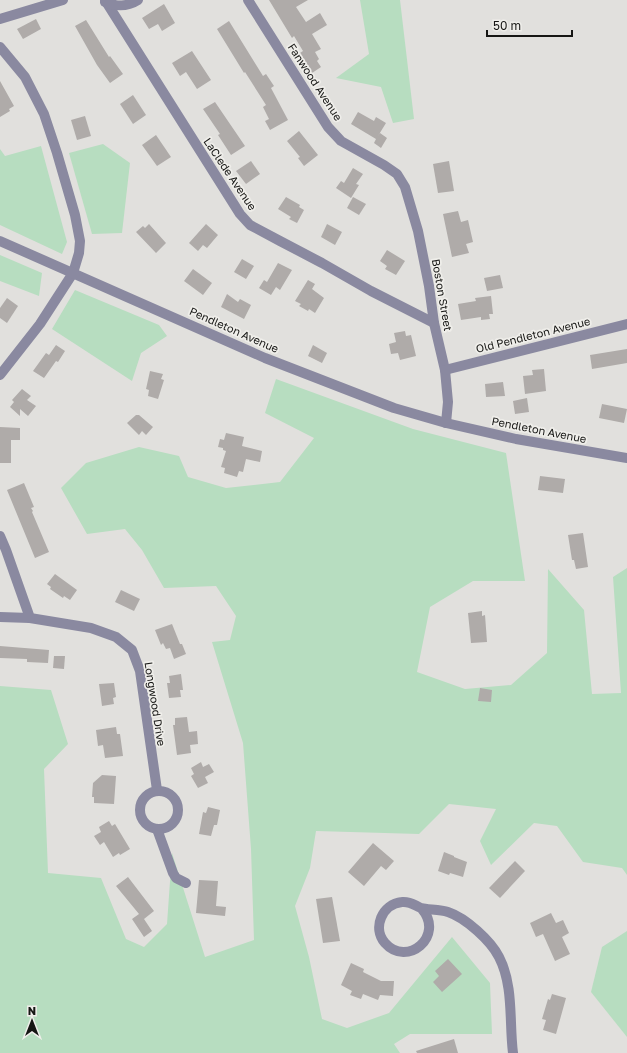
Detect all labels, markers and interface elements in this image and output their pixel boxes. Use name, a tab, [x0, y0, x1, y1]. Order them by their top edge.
scale bar	[487, 12, 572, 38]
text: 50 m	[493, 18, 521, 33]
street label: Fanwood Avenue	[286, 41, 345, 123]
street label: LaClede Avenue	[201, 135, 259, 212]
street label: Boston Street	[430, 258, 455, 332]
street label: Pendleton Avenue	[188, 304, 281, 355]
street label: Old Pendleton Avenue	[474, 314, 591, 355]
street label: Pendleton Avenue	[491, 414, 588, 445]
street label: Longwood Drive	[142, 661, 169, 747]
north arrow	[12, 1001, 52, 1041]
text: N	[28, 1004, 36, 1017]

